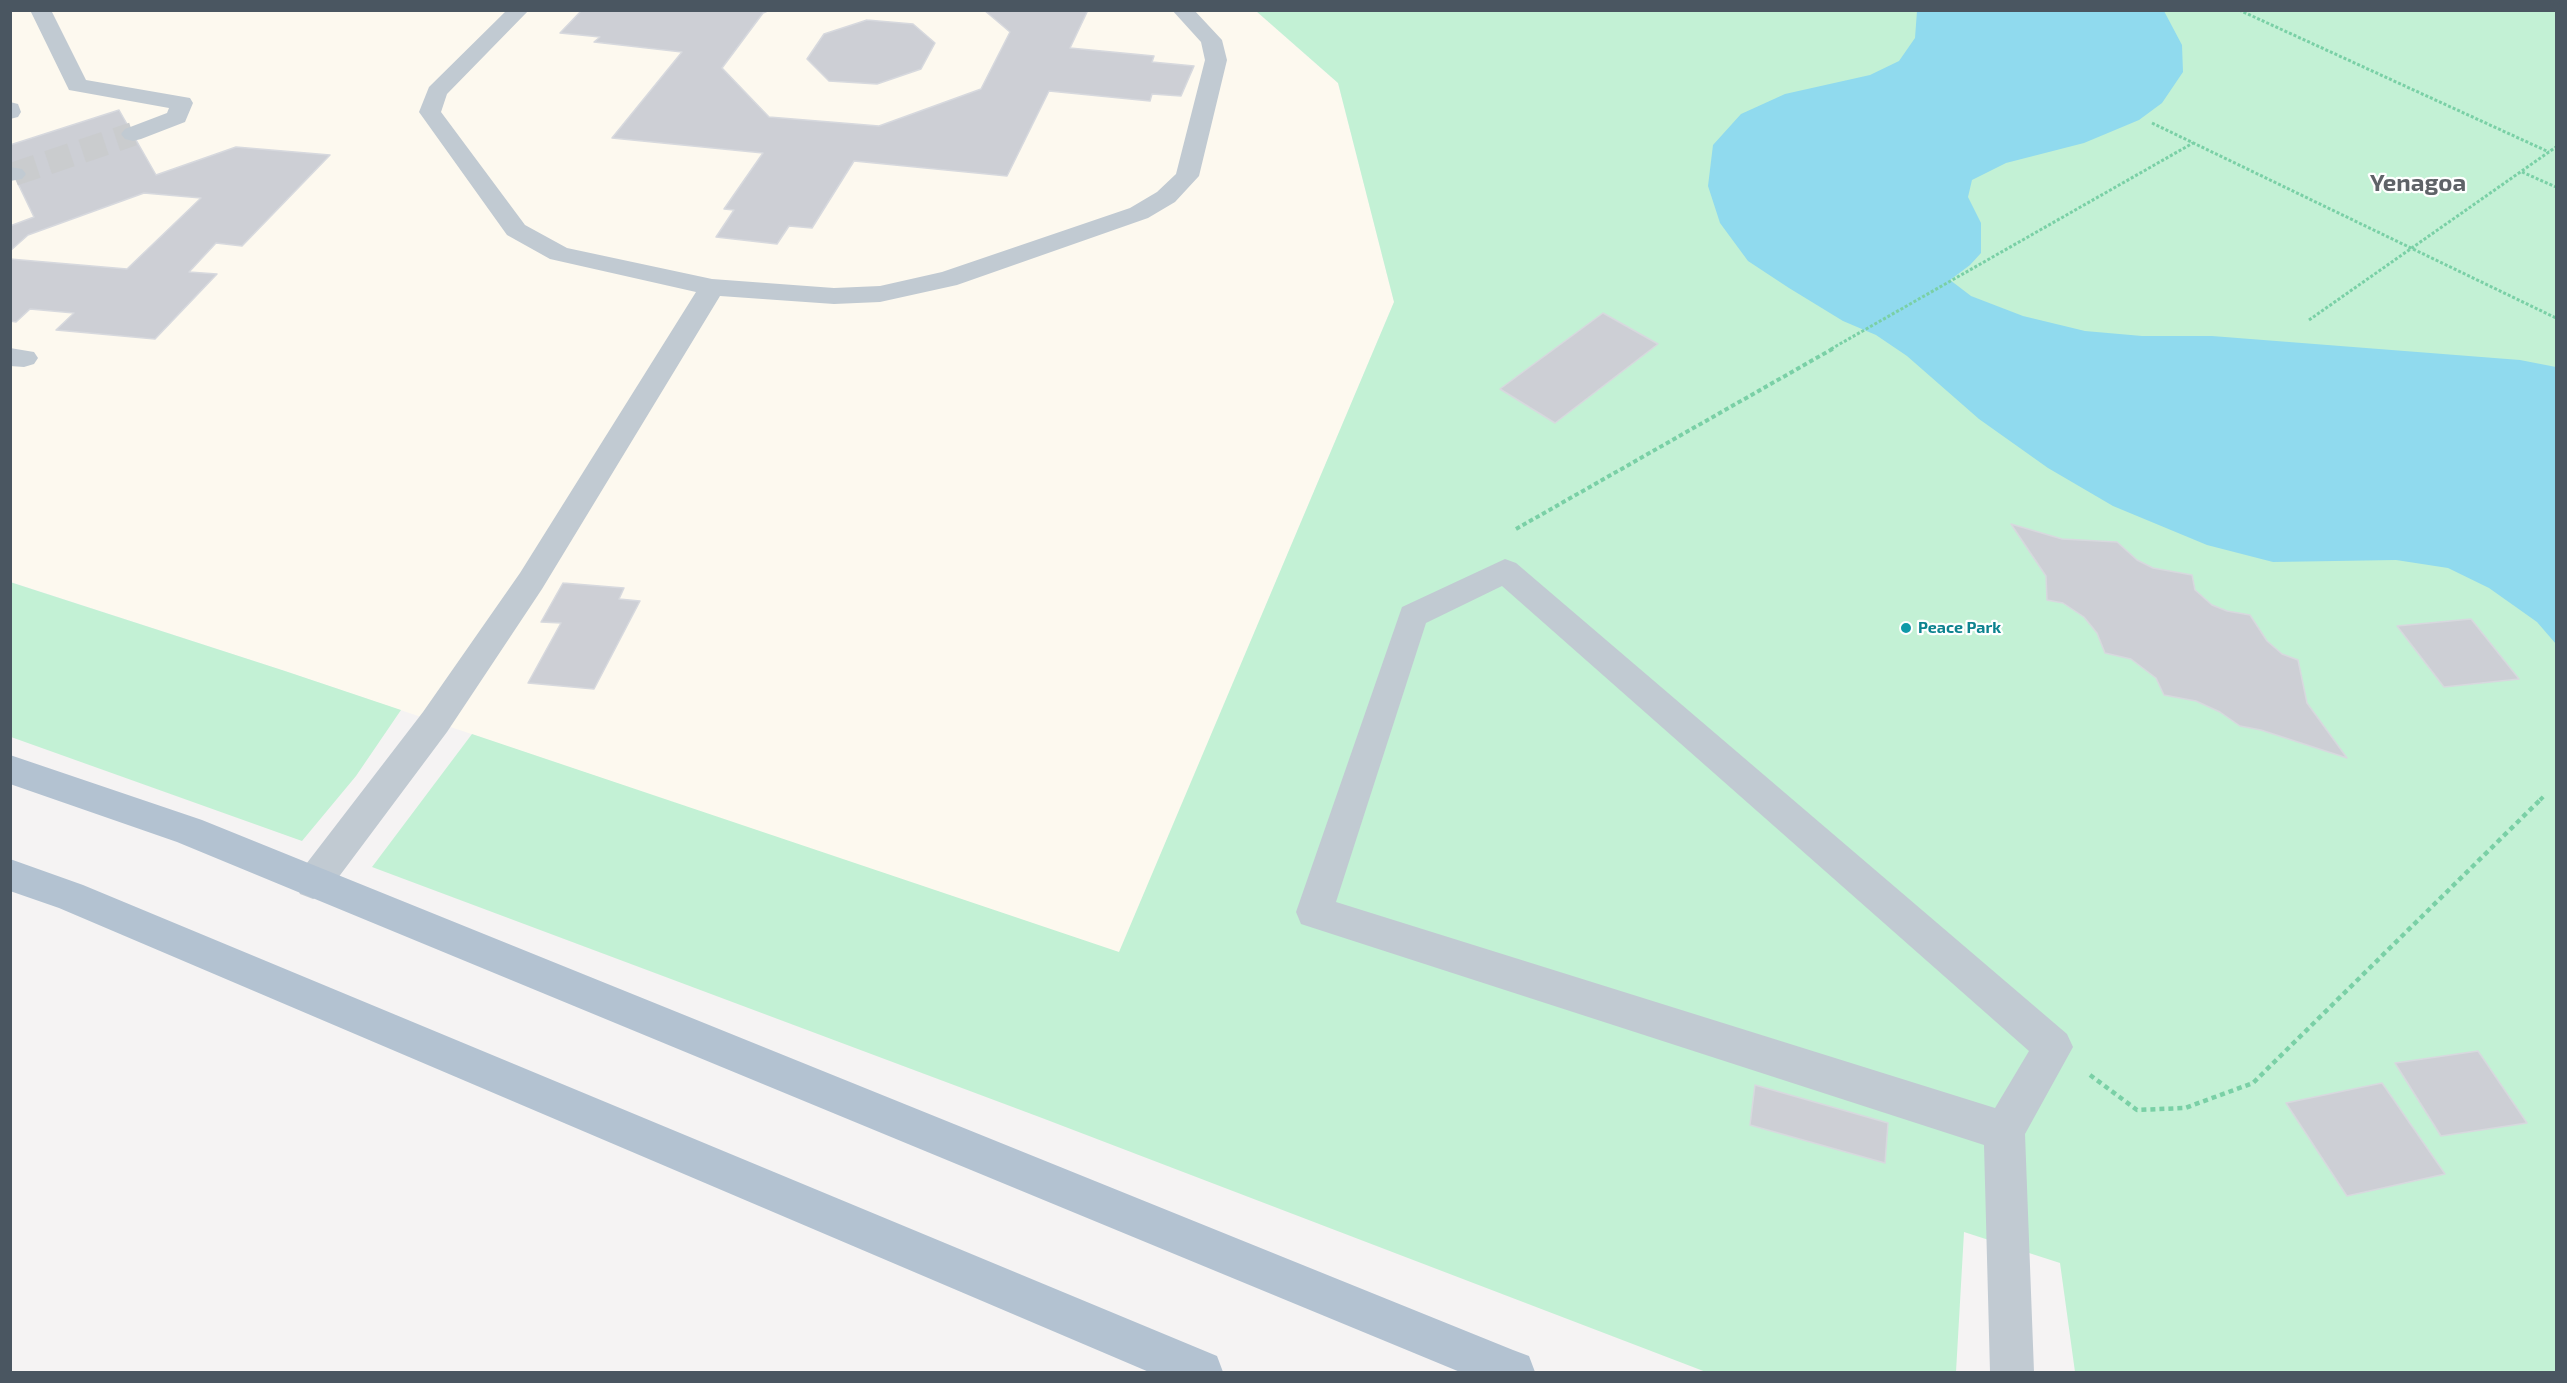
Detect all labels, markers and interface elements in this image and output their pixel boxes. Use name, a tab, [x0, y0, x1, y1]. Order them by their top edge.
district label: Yenagoa	[2370, 169, 2466, 197]
place label: Peace Park	[1918, 618, 2001, 638]
marker: Peace Park	[1899, 621, 1913, 635]

